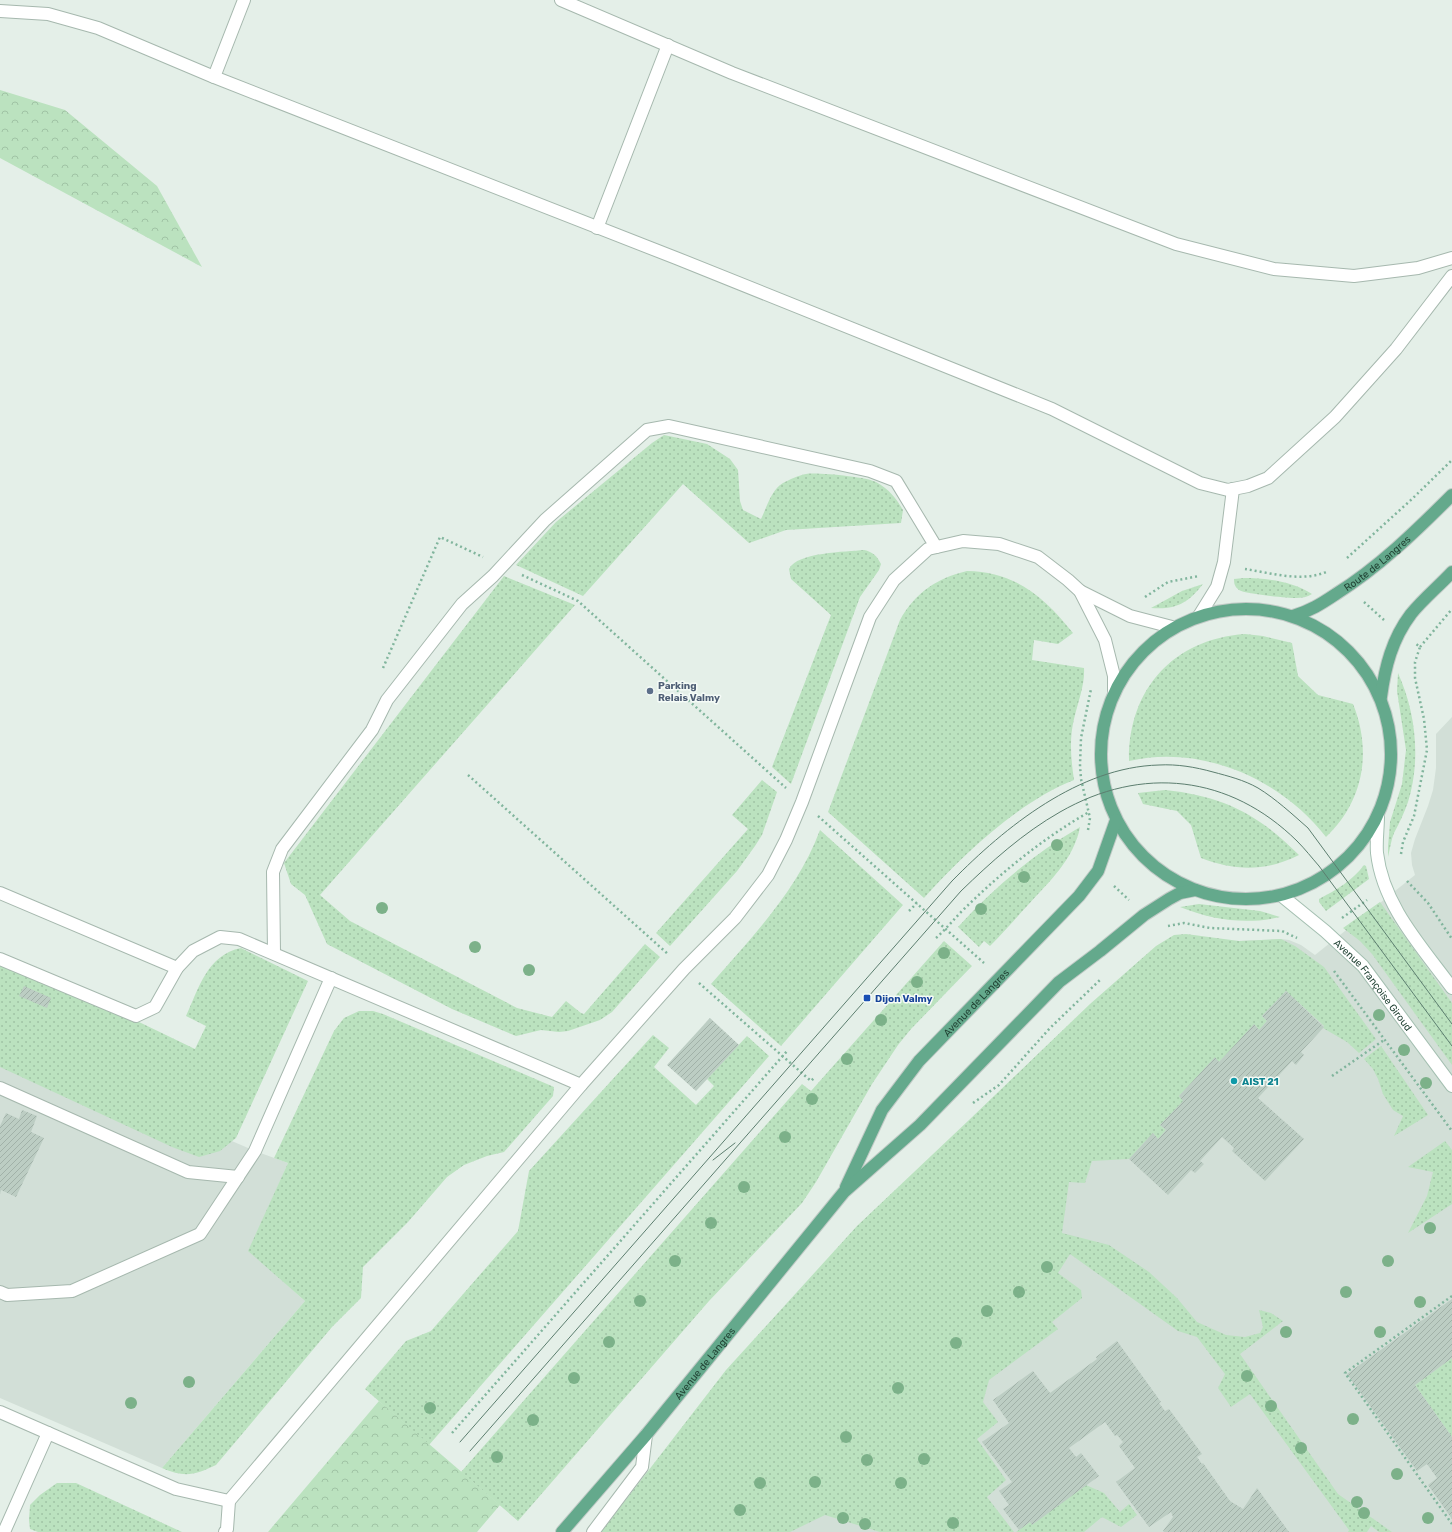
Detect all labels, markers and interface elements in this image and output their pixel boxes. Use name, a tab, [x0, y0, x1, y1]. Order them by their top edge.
street label: Route de Langres	[1342, 533, 1413, 594]
place label: Parking Relais Valmy	[658, 680, 720, 704]
marker: Parking Relais Valmy	[645, 686, 655, 696]
street label: Avenue Françoise Giroud	[1331, 937, 1414, 1034]
street label: Avenue de Langres	[941, 967, 1012, 1039]
marker: Dijon Valmy	[862, 993, 872, 1003]
place label: Dijon Valmy	[875, 993, 933, 1005]
marker: AIST 21	[1229, 1076, 1239, 1086]
place label: AIST 21	[1242, 1076, 1279, 1088]
street label: Avenue de Langres	[673, 1325, 738, 1402]

